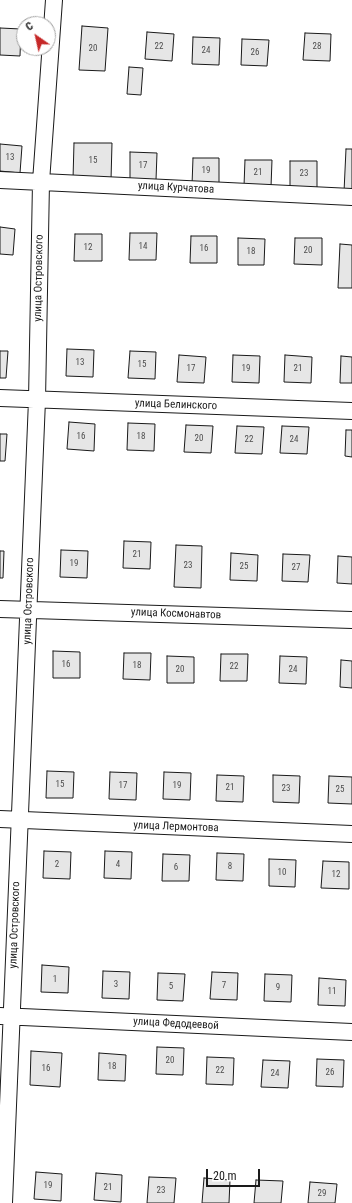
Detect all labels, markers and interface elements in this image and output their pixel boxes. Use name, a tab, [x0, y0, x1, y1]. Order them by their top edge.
north arrow	[16, 16, 56, 56]
text: С	[23, 19, 36, 34]
house number: 22	[155, 42, 163, 52]
house number: 28	[313, 42, 321, 52]
house number: 20	[89, 44, 97, 54]
house number: 24	[202, 46, 210, 56]
house number: 26	[251, 48, 259, 58]
house number: 13	[6, 153, 14, 163]
house number: 15	[89, 156, 97, 166]
house number: 17	[139, 161, 147, 171]
house number: 19	[202, 166, 210, 176]
house number: 21	[254, 168, 262, 178]
house number: 23	[300, 169, 308, 179]
street label: улица Курчатова	[138, 179, 214, 197]
street label: улица Островского	[32, 234, 46, 322]
house number: 14	[139, 242, 147, 252]
house number: 12	[84, 243, 92, 253]
house number: 16	[200, 244, 208, 254]
house number: 20	[304, 246, 312, 256]
house number: 18	[247, 247, 255, 257]
house number: 13	[76, 358, 84, 368]
house number: 15	[138, 360, 146, 370]
house number: 17	[187, 364, 195, 374]
house number: 19	[242, 364, 250, 374]
house number: 21	[294, 364, 302, 374]
street label: улица Белинского	[135, 397, 217, 413]
house number: 16	[77, 432, 85, 442]
house number: 18	[137, 432, 145, 442]
house number: 20	[195, 434, 203, 444]
house number: 22	[245, 435, 253, 445]
house number: 24	[290, 435, 298, 445]
house number: 21	[133, 550, 141, 560]
street label: улица Островского	[21, 557, 37, 645]
house number: 19	[70, 559, 78, 569]
house number: 23	[184, 561, 192, 571]
house number: 25	[240, 562, 248, 572]
house number: 27	[292, 563, 300, 573]
street label: улица Космонавтов	[131, 606, 221, 622]
house number: 16	[62, 660, 70, 670]
house number: 18	[133, 661, 141, 671]
house number: 22	[230, 662, 238, 672]
house number: 20	[176, 665, 184, 675]
house number: 24	[289, 665, 297, 675]
house number: 15	[56, 780, 64, 790]
house number: 17	[119, 781, 127, 791]
house number: 19	[173, 781, 181, 791]
house number: 21	[226, 783, 234, 793]
house number: 23	[282, 784, 290, 794]
house number: 25	[336, 785, 344, 795]
street label: улица Лермонтова	[133, 819, 219, 835]
house number: 2	[55, 860, 59, 870]
house number: 4	[116, 860, 120, 870]
house number: 8	[228, 862, 232, 872]
house number: 6	[174, 863, 178, 873]
house number: 10	[278, 868, 286, 878]
house number: 12	[332, 870, 340, 880]
street label: улица Островского	[7, 881, 23, 969]
house number: 1	[53, 975, 57, 985]
house number: 3	[114, 980, 118, 990]
house number: 7	[222, 981, 226, 991]
house number: 5	[169, 982, 173, 992]
house number: 9	[276, 983, 280, 993]
house number: 11	[328, 987, 336, 997]
street label: улица Федодеевой	[133, 1015, 219, 1033]
house number: 20	[166, 1056, 174, 1066]
house number: 18	[108, 1062, 116, 1072]
house number: 16	[42, 1064, 50, 1074]
house number: 22	[216, 1066, 224, 1076]
house number: 26	[326, 1068, 334, 1078]
house number: 24	[271, 1069, 279, 1079]
scale bar	[208, 1161, 262, 1187]
text: 20 m	[213, 1169, 237, 1183]
house number: 19	[44, 1181, 52, 1191]
house number: 21	[104, 1183, 112, 1193]
house number: 23	[157, 1186, 165, 1196]
house number: 29	[318, 1189, 326, 1199]

